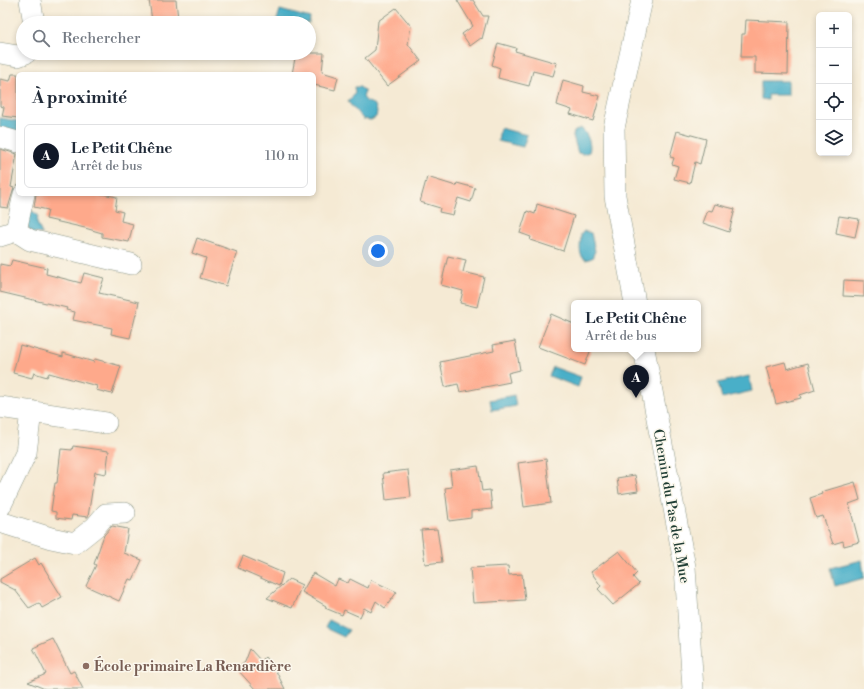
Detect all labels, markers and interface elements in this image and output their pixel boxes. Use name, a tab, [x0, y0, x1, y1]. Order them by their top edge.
map controls	[816, 12, 852, 156]
button: +	[816, 12, 852, 48]
search box	[16, 16, 316, 60]
icon: search	[30, 27, 52, 49]
text: Rechercher	[62, 29, 141, 48]
button: −	[816, 48, 852, 84]
button: locate	[816, 84, 852, 120]
text: À proximité	[32, 87, 127, 109]
button: layers	[816, 120, 852, 156]
text: Le Petit Chêne	[71, 139, 172, 158]
text: A	[41, 148, 51, 164]
text: 110 m	[265, 148, 299, 164]
text: Arrêt de bus	[71, 158, 142, 174]
your location	[368, 241, 388, 261]
popup	[571, 300, 701, 352]
text: Le Petit Chêne	[585, 309, 687, 328]
text: Arrêt de bus	[585, 328, 657, 344]
pin: A	[623, 365, 649, 398]
street label: Chemin du Pas de la Mue	[649, 428, 693, 585]
place label: École primaire La Renardière	[94, 656, 292, 676]
marker: École primaire La Renardière	[81, 661, 91, 671]

